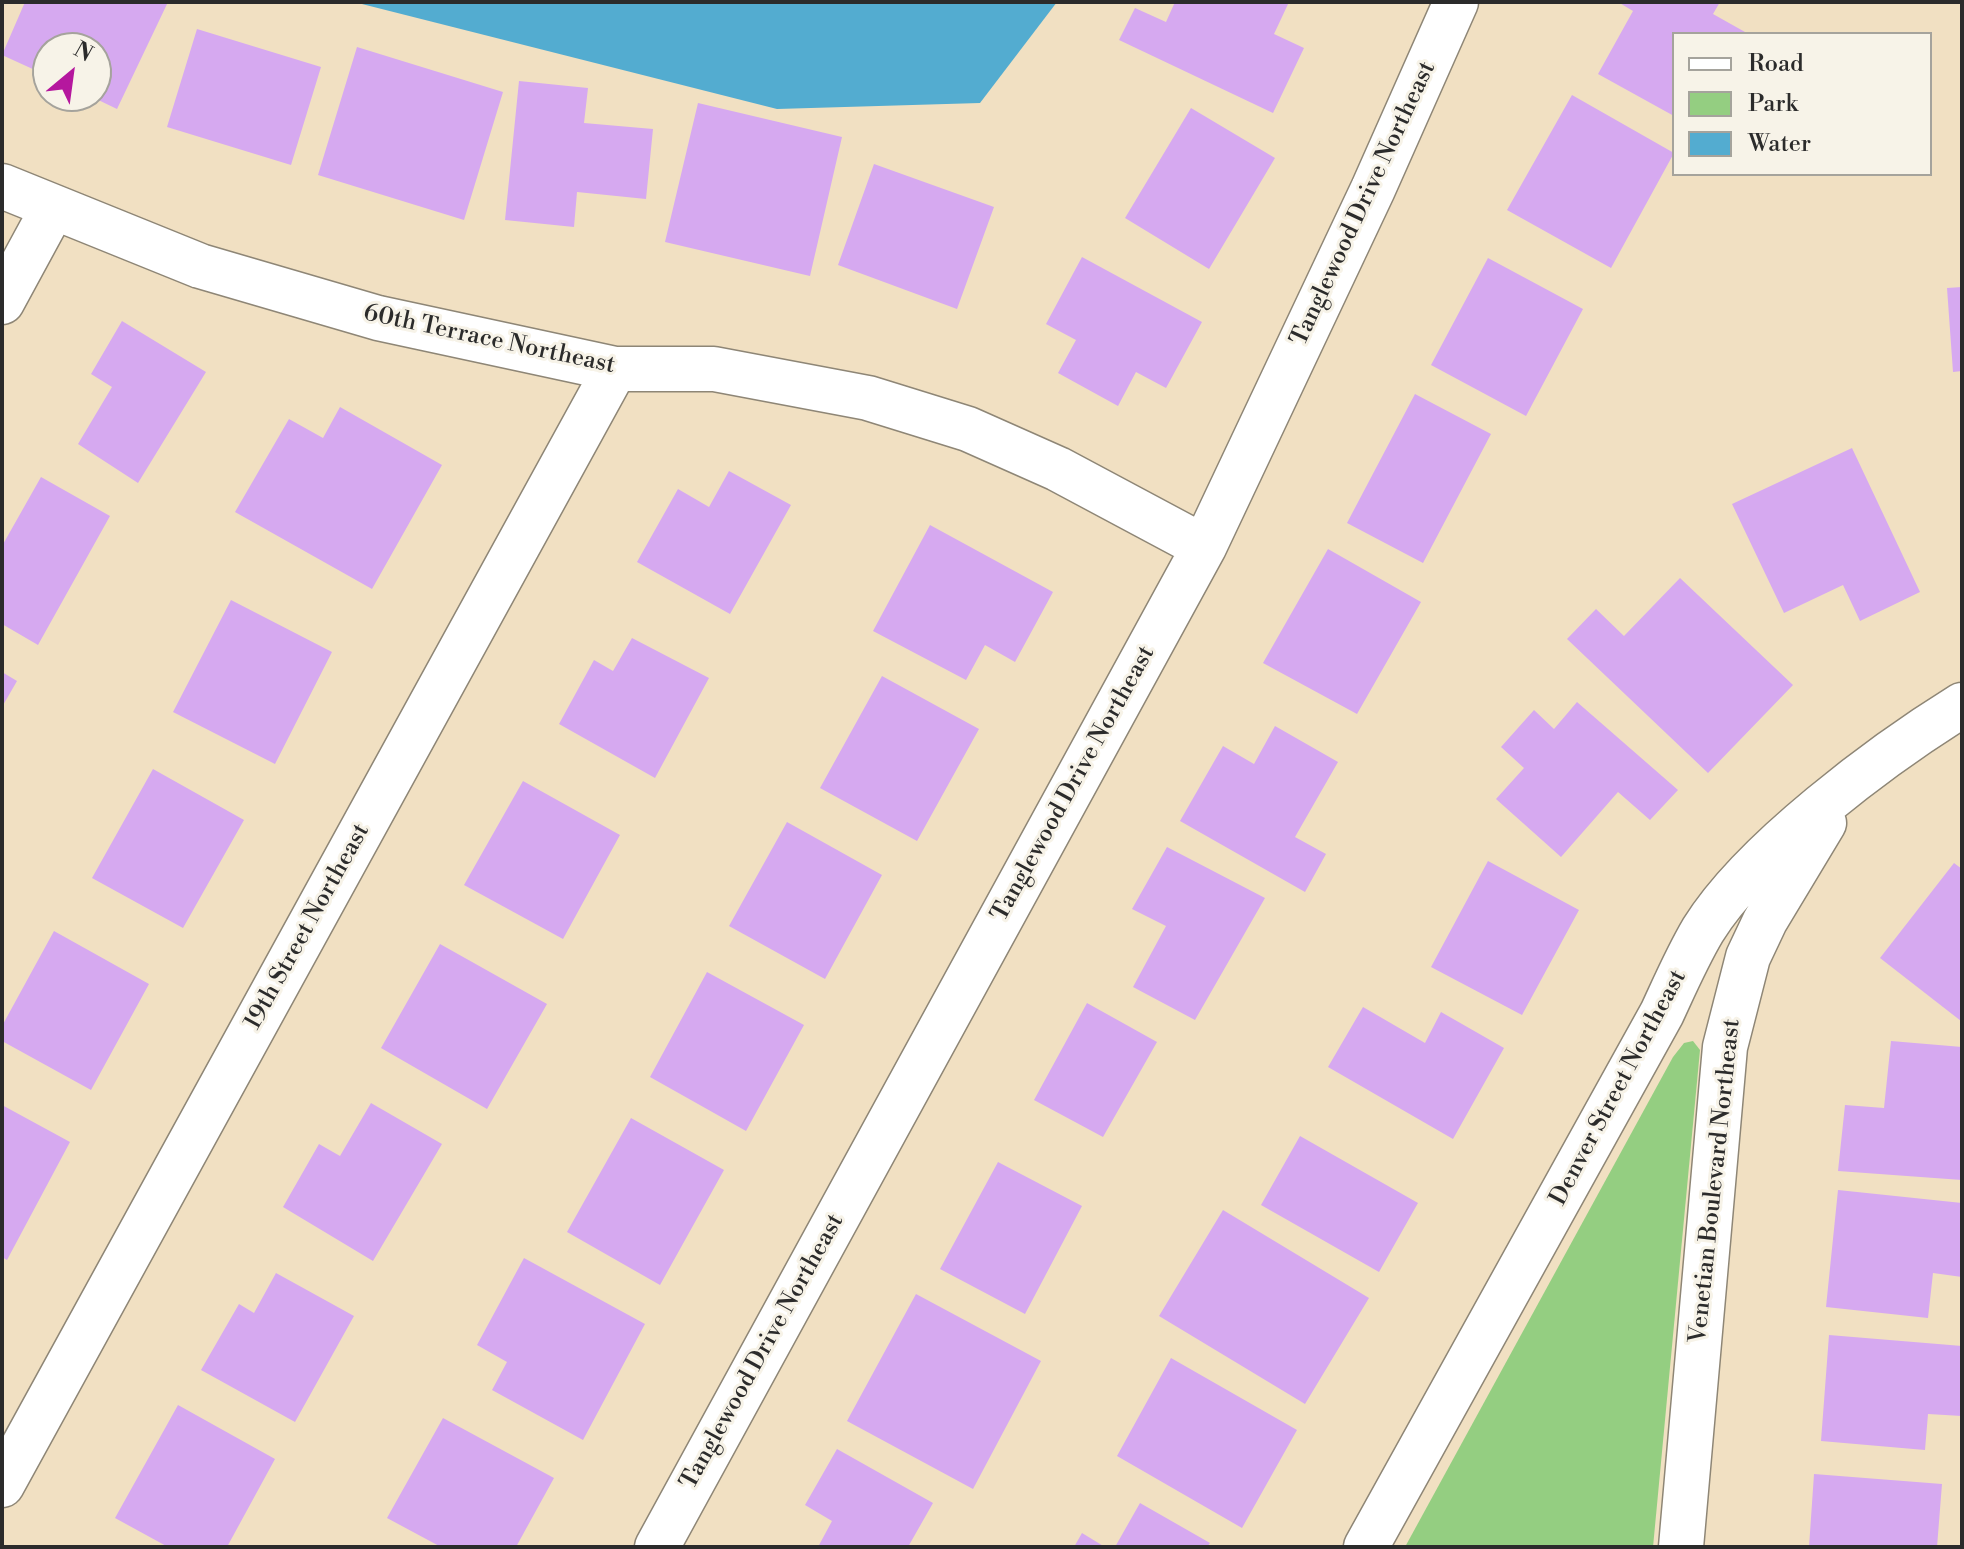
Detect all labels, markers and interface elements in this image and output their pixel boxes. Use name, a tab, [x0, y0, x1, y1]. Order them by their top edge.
north arrow	[32, 32, 112, 112]
legend	[1672, 32, 1932, 176]
text: N	[69, 36, 97, 68]
text: Road	[1748, 49, 1804, 79]
street label: Tanglewood Drive Northeast	[1285, 57, 1443, 351]
text: Park	[1748, 89, 1798, 119]
text: Water	[1748, 129, 1811, 159]
street label: 60th Terrace Northeast	[361, 299, 617, 381]
street label: Tanglewood Drive Northeast	[986, 641, 1162, 927]
street label: 19th Street Northeast	[239, 819, 377, 1035]
street label: Denver Street Northeast	[1545, 965, 1693, 1211]
street label: Venetian Boulevard Northeast	[1685, 1017, 1747, 1345]
street label: Tanglewood Drive Northeast	[675, 1209, 851, 1495]

